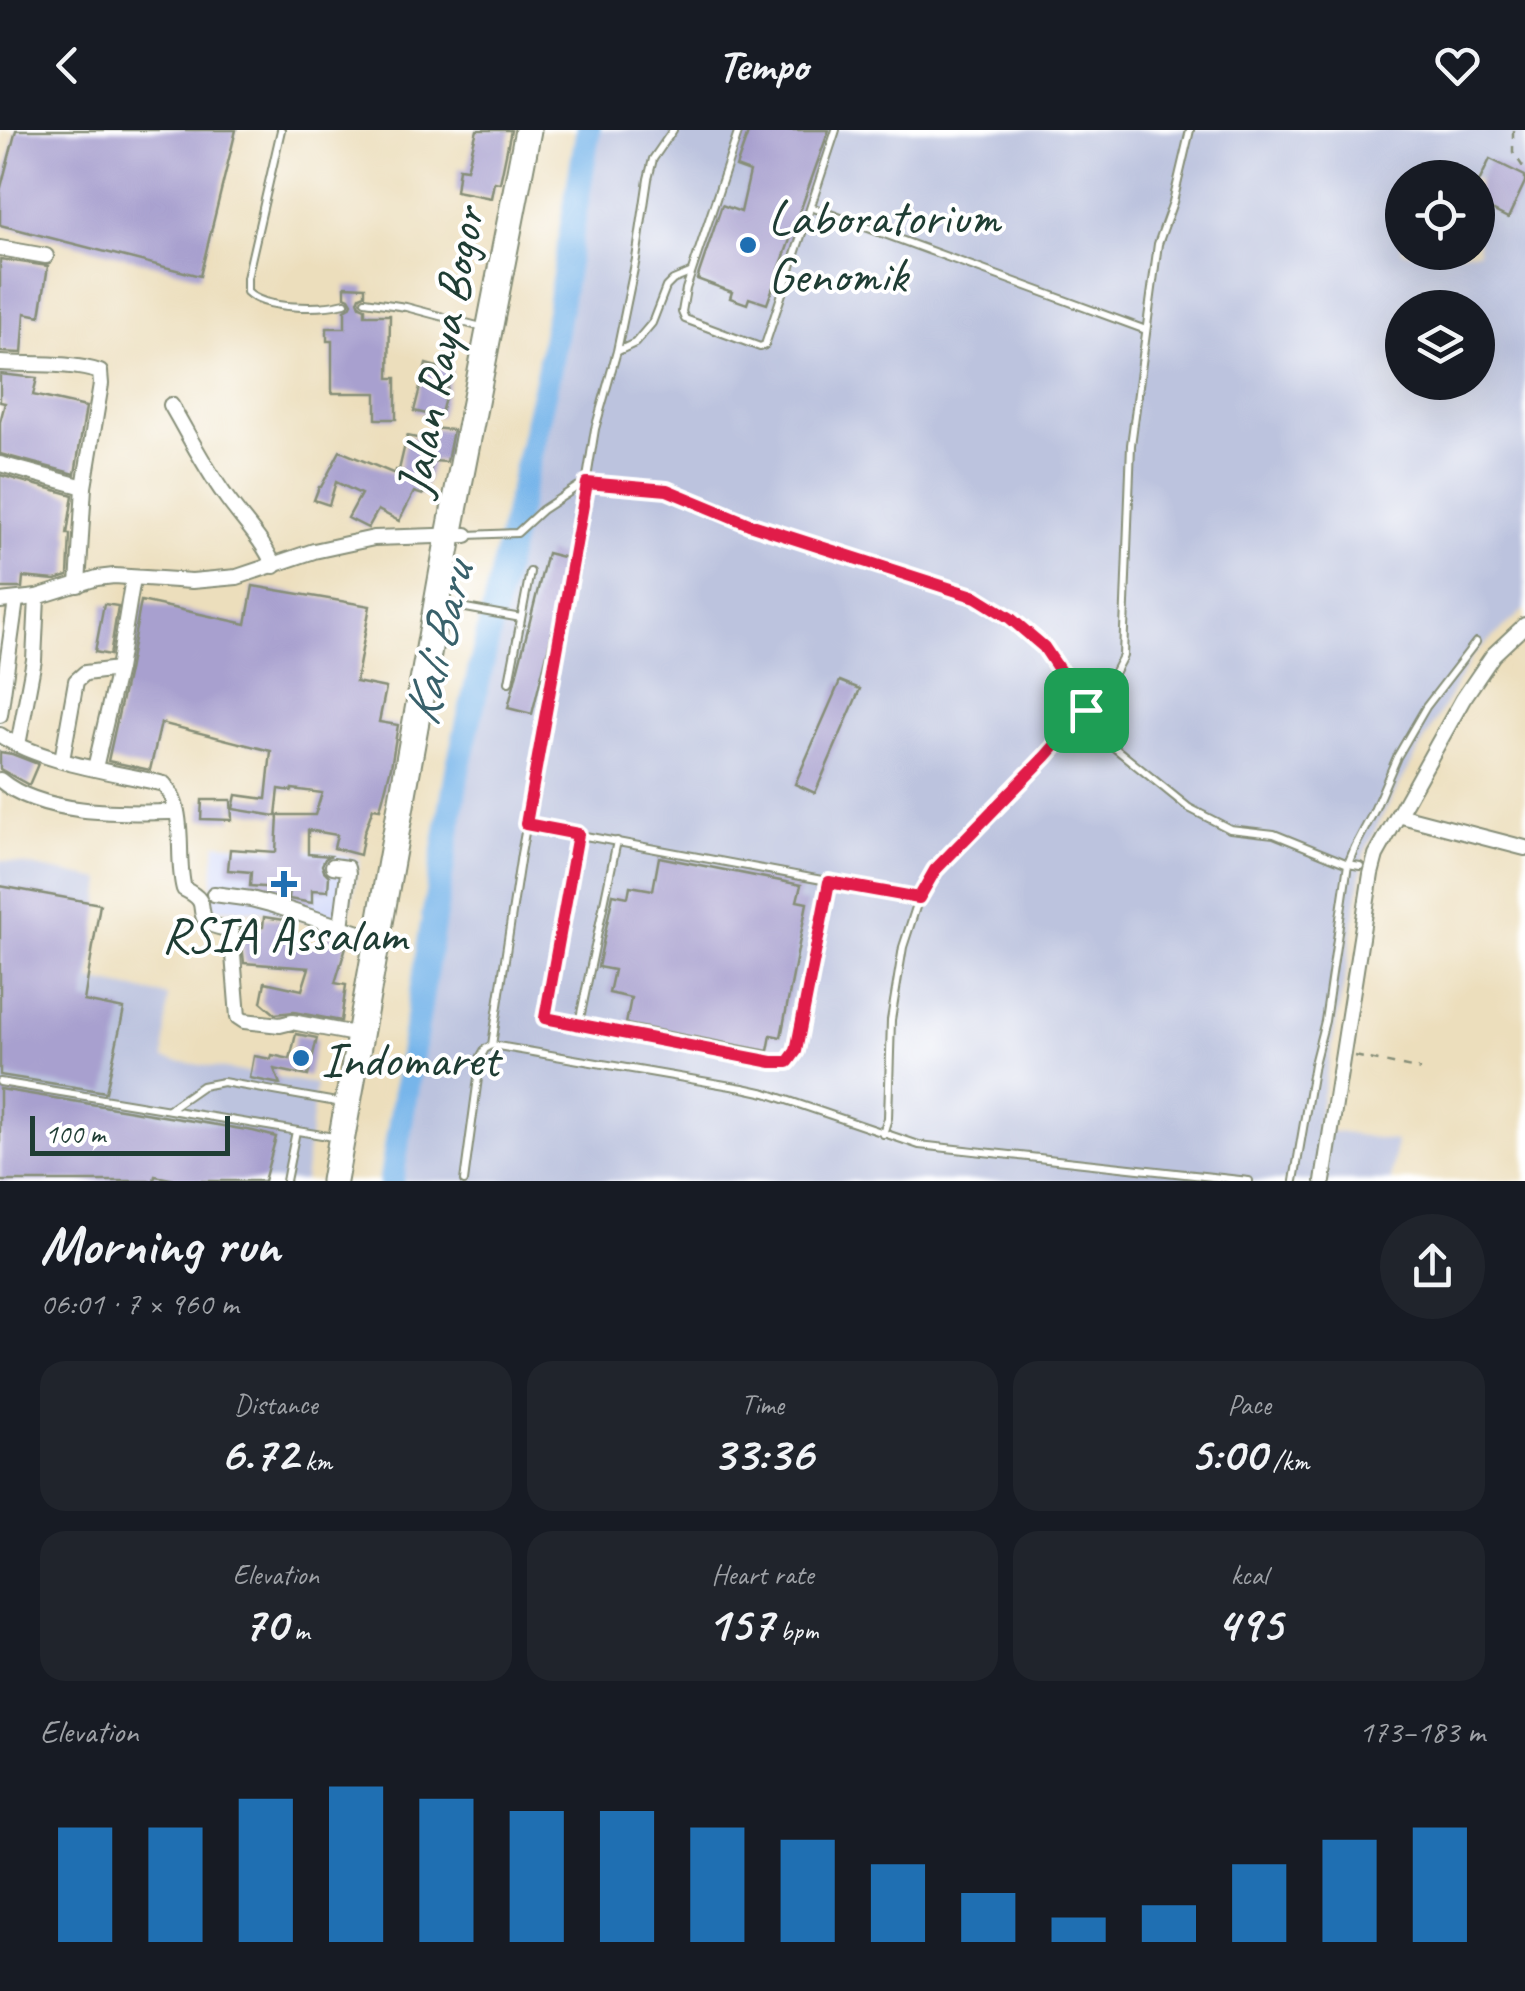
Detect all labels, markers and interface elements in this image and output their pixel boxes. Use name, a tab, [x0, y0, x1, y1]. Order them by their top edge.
text: Tempo	[717, 37, 808, 94]
icon: back	[40, 38, 95, 93]
icon: heart	[1430, 38, 1485, 93]
map controls	[1385, 160, 1495, 400]
button: locate	[1385, 160, 1495, 270]
place label: Laboratorium Genomik	[768, 186, 1003, 307]
street label: Jalan Raya Bogor	[381, 199, 500, 503]
marker: Laboratorium Genomik	[737, 234, 759, 256]
button: layers	[1385, 290, 1495, 400]
water label: Kali Baru	[387, 550, 490, 731]
pin	[1044, 668, 1129, 753]
icon: arrive	[1059, 683, 1114, 738]
marker: RSIA Assalam	[271, 871, 297, 897]
place label: RSIA Assalam	[162, 903, 410, 966]
place label: Indomaret	[321, 1028, 504, 1091]
marker: Indomaret	[290, 1047, 312, 1069]
scale bar	[30, 1111, 230, 1156]
text: 100 m	[45, 1116, 105, 1151]
text: Morning run	[40, 1210, 280, 1280]
button: share	[1380, 1214, 1485, 1319]
text: 06:01 · 7 × 960 m	[40, 1283, 238, 1324]
text: Distance	[234, 1387, 318, 1422]
text: Time	[741, 1387, 784, 1422]
text: Pace	[1228, 1387, 1271, 1422]
text: 6.72	[220, 1422, 298, 1485]
text: 33:36	[712, 1422, 813, 1485]
text: 5:00	[1189, 1422, 1266, 1485]
text: km	[298, 1443, 332, 1478]
text: /km	[1266, 1443, 1309, 1478]
text: Elevation	[233, 1557, 319, 1592]
text: Heart rate	[711, 1557, 814, 1592]
text: kcal	[1231, 1557, 1268, 1592]
text: 70	[242, 1592, 287, 1655]
text: 157	[707, 1592, 773, 1655]
text: 495	[1216, 1592, 1282, 1655]
text: m	[287, 1613, 309, 1648]
text: bpm	[773, 1613, 818, 1648]
text: Elevation	[40, 1711, 138, 1752]
text: 173–183 m	[1359, 1711, 1485, 1752]

